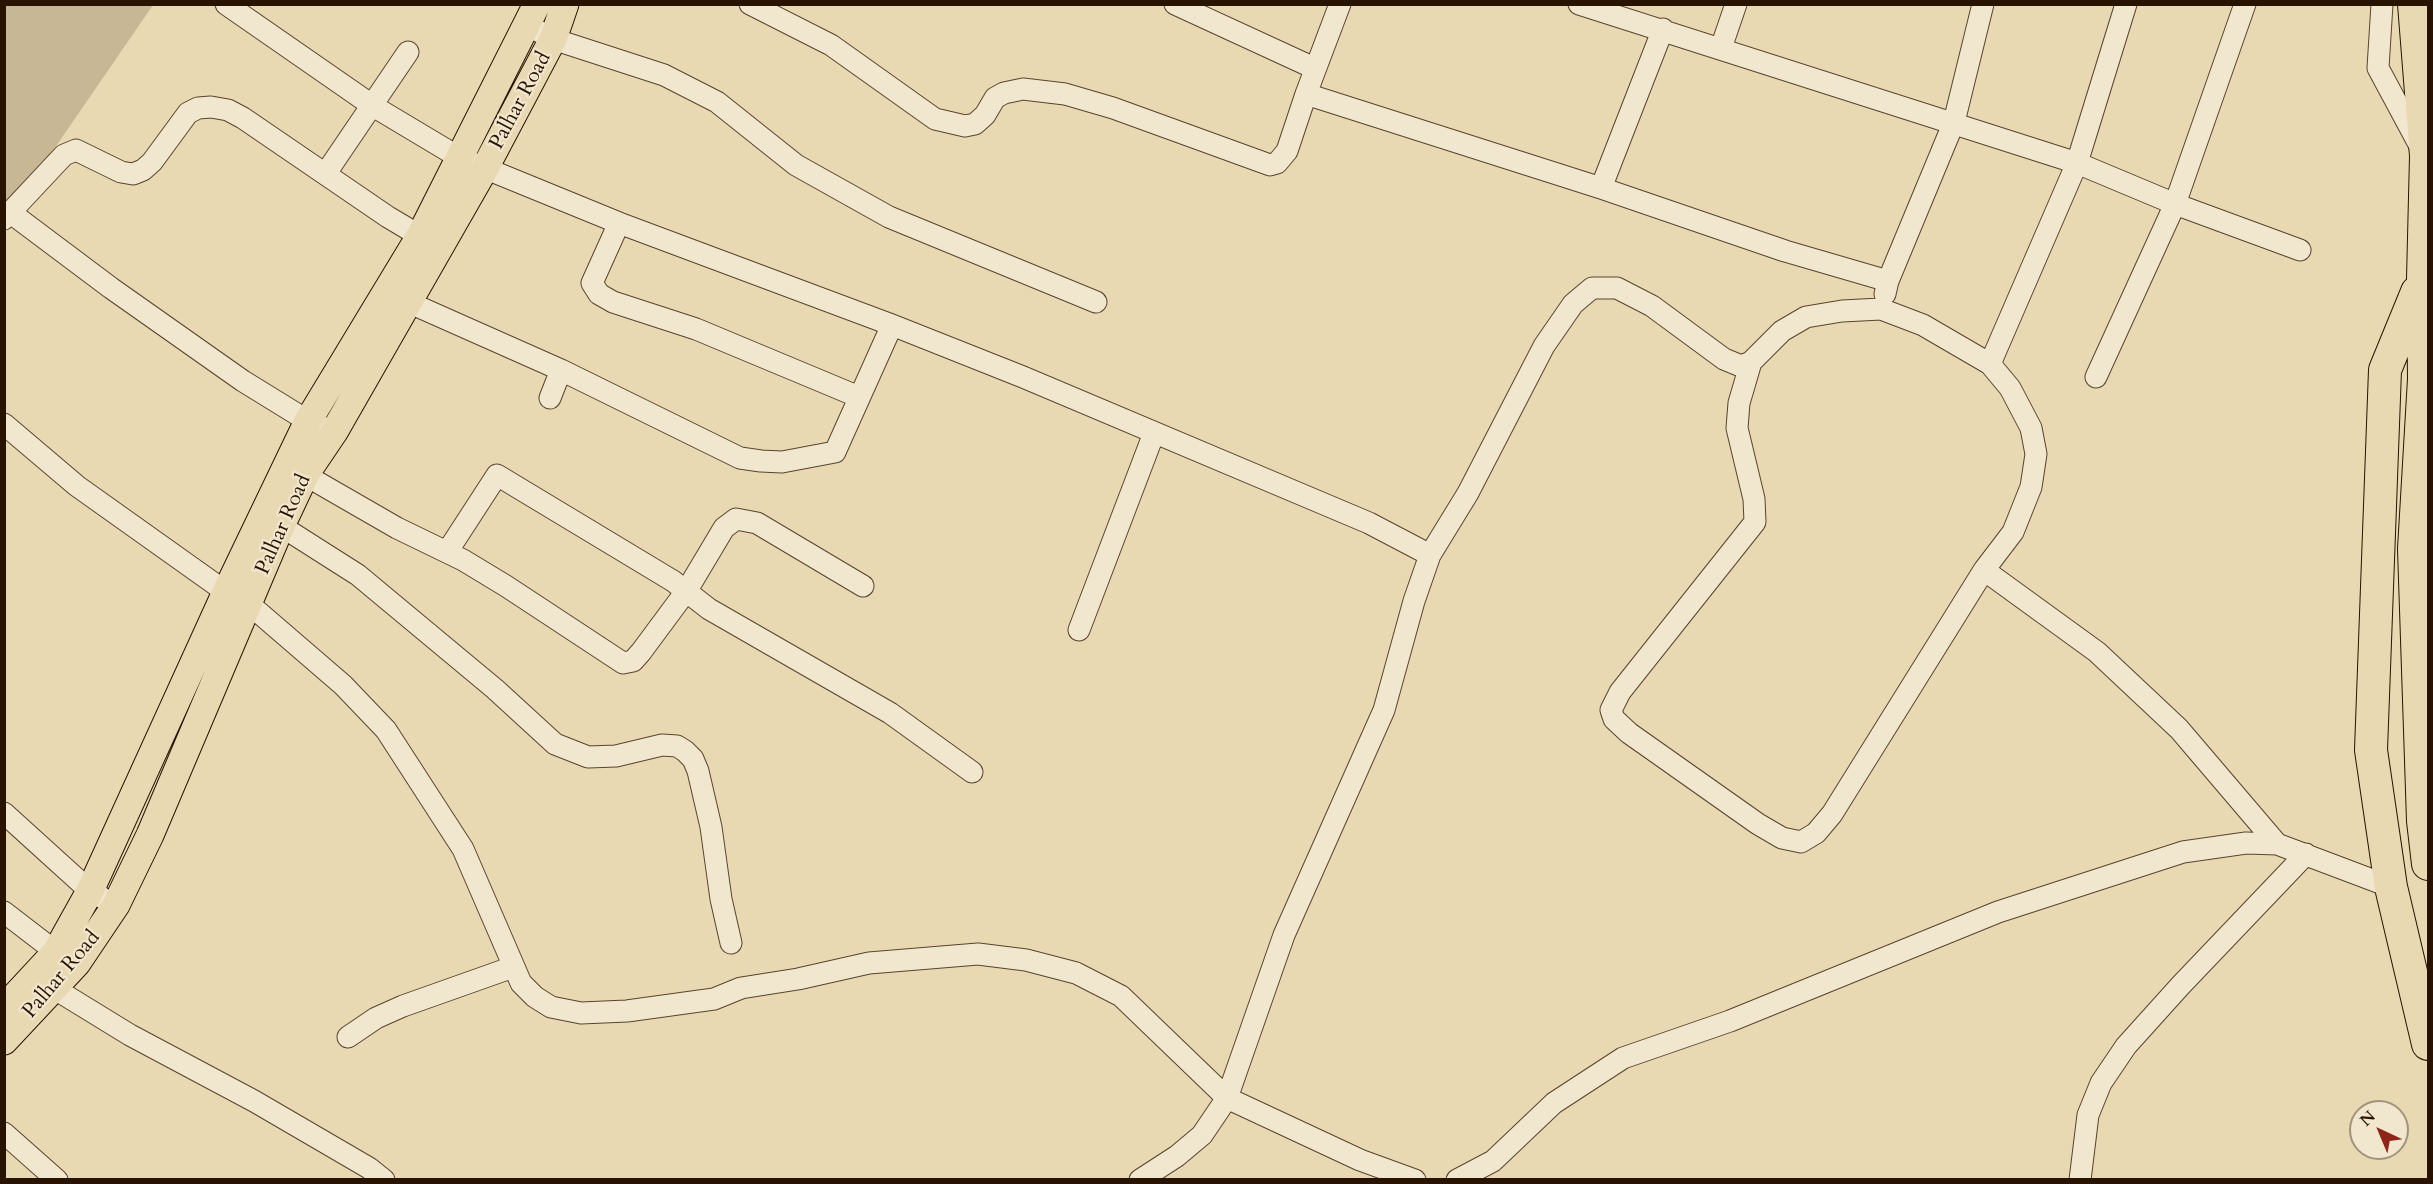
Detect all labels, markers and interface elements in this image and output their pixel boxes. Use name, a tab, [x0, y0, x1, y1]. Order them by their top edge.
street label: Palhar Road	[485, 48, 557, 154]
street label: Palhar Road	[251, 471, 317, 579]
street label: Palhar Road	[18, 926, 106, 1024]
north arrow	[2349, 1100, 2409, 1160]
text: N	[2355, 1106, 2381, 1131]

